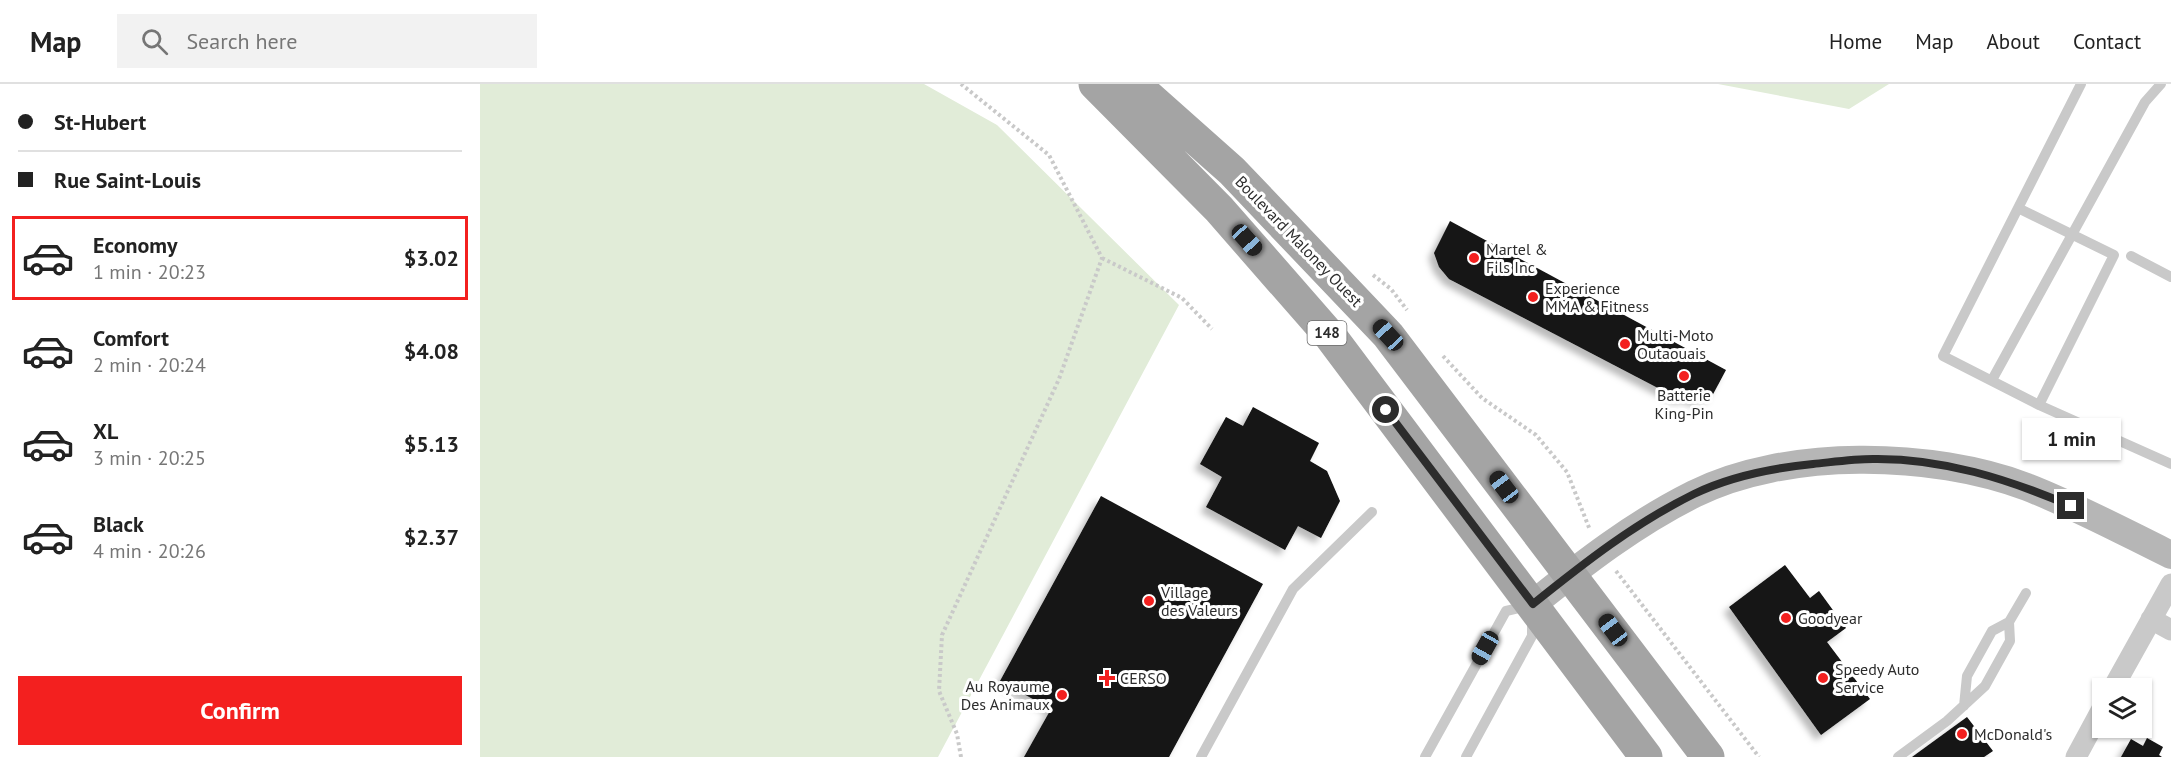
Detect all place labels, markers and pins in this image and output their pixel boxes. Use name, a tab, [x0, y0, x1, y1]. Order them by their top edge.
place label: Martel & Fils Inc	[1486, 239, 1548, 277]
marker: Martel & Fils Inc	[1467, 251, 1481, 265]
place label: Experience MMA & Fitness	[1545, 278, 1649, 316]
marker: Experience MMA & Fitness	[1526, 290, 1540, 304]
place label: Multi-Moto Outaouais	[1637, 325, 1713, 363]
marker: Multi-Moto Outaouais	[1618, 337, 1632, 351]
marker: Batterie King-Pin	[1677, 369, 1691, 383]
place label: Batterie King-Pin	[1654, 385, 1714, 423]
place label: Village des Valeurs	[1160, 582, 1238, 620]
marker: Village des Valeurs	[1142, 594, 1156, 608]
place label: Goodyear	[1798, 608, 1863, 628]
marker: Goodyear	[1779, 611, 1793, 625]
place label: Speedy Auto Service	[1835, 659, 1919, 697]
place label: CERSO	[1120, 668, 1167, 688]
marker: CERSO	[1098, 669, 1116, 687]
marker: Speedy Auto Service	[1816, 671, 1830, 685]
place label: Au Royaume Des Animaux	[961, 676, 1050, 714]
marker: Au Royaume Des Animaux	[1055, 688, 1069, 702]
place label: McDonald's	[1974, 724, 2052, 744]
marker: McDonald's	[1955, 727, 1969, 741]

